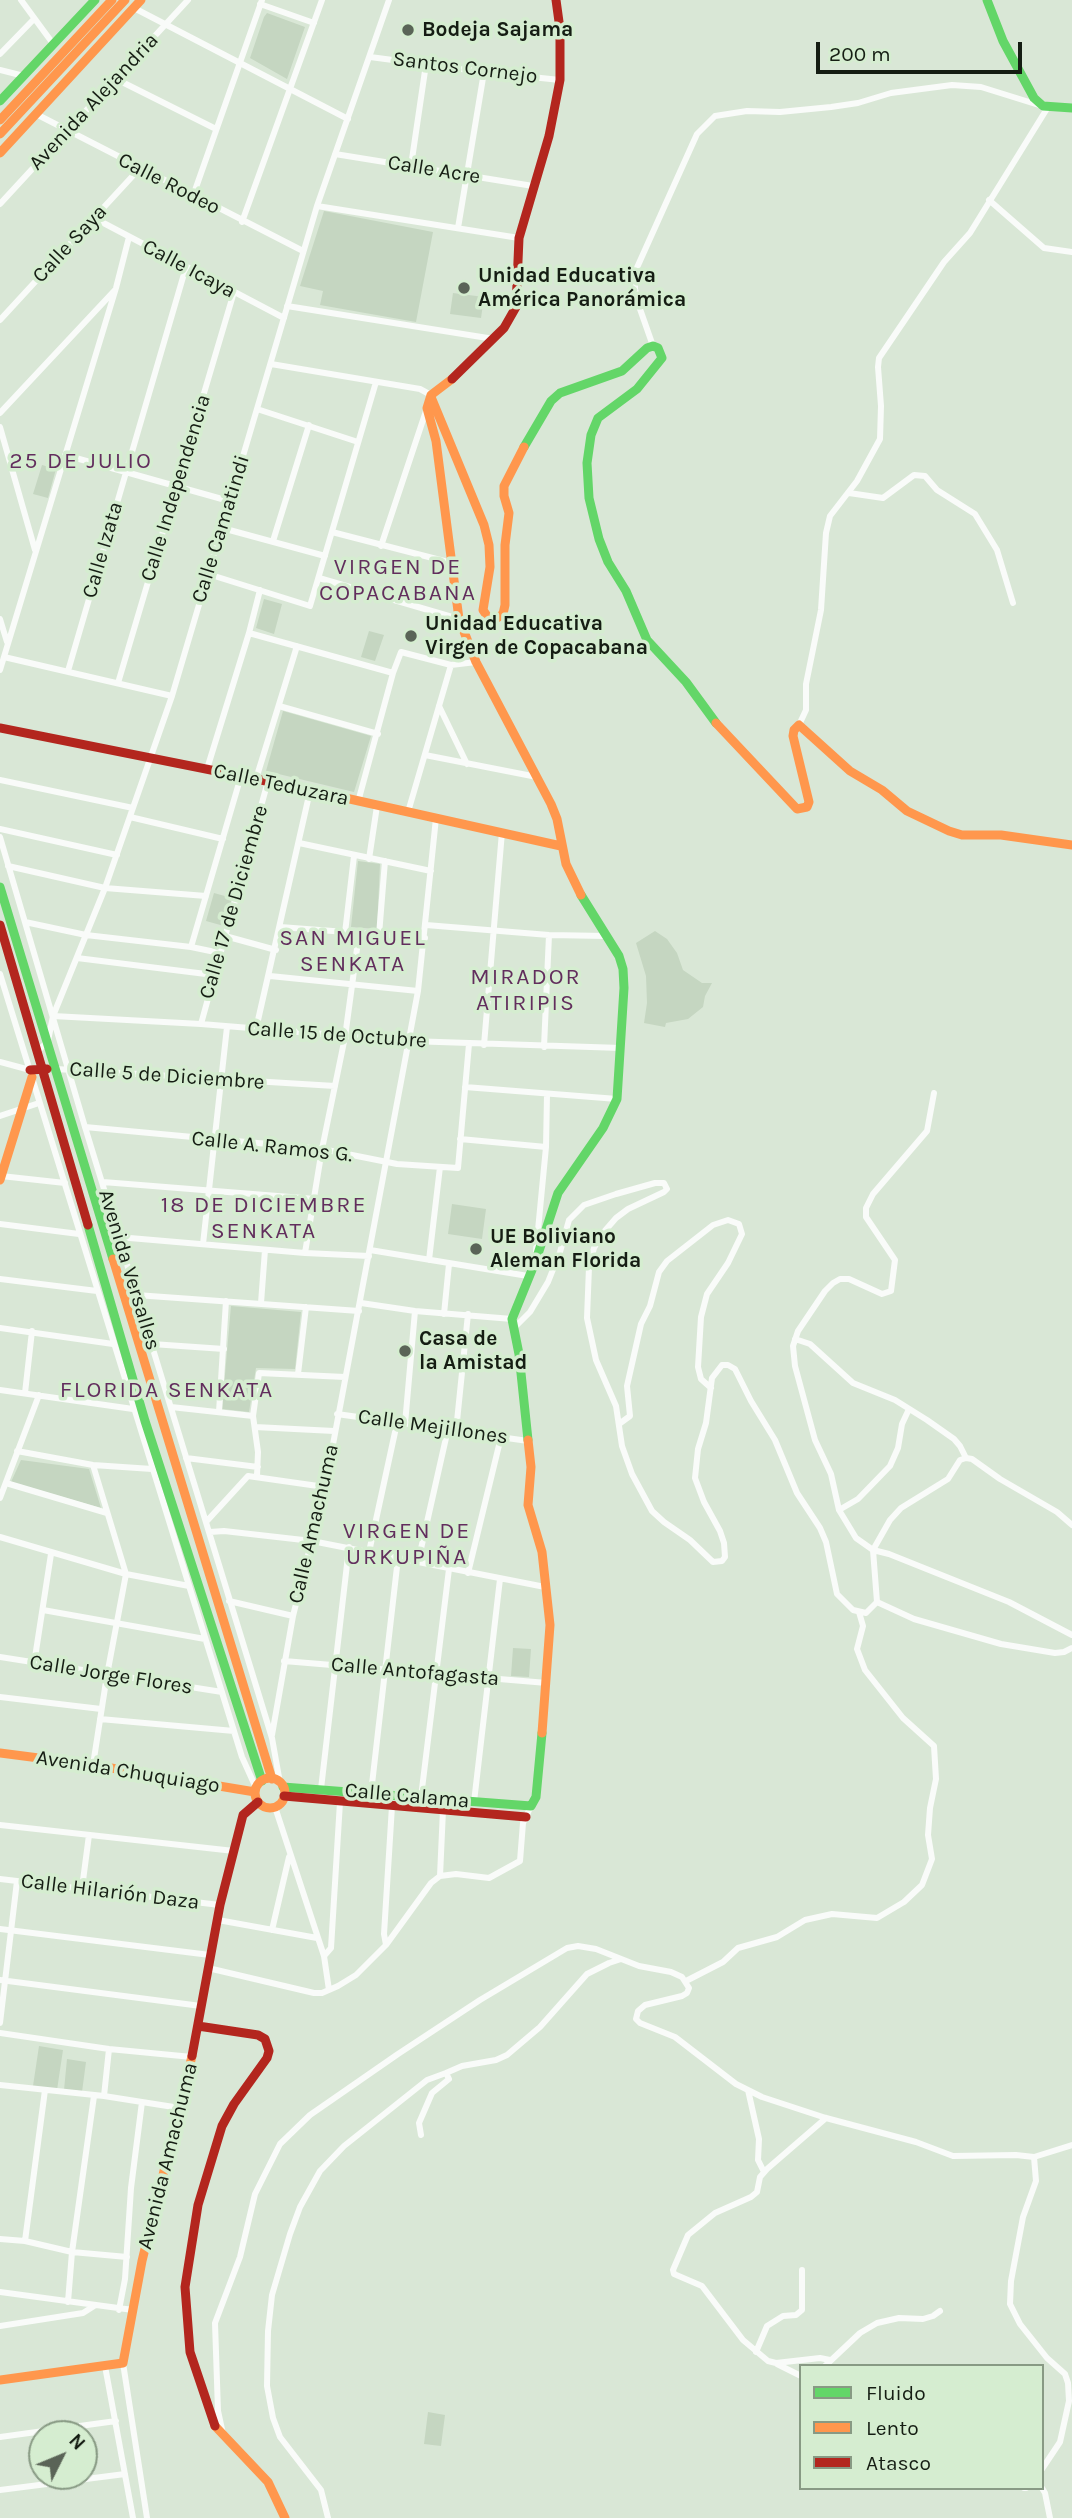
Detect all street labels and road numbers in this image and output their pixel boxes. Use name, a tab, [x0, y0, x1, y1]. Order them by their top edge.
street label: Avenida Alejandria	[24, 28, 164, 176]
street label: Santos Cornejo	[391, 47, 539, 89]
street label: Calle Rodeo	[114, 148, 224, 220]
street label: Calle Acre	[386, 150, 482, 190]
street label: Calle Saya	[28, 200, 112, 288]
street label: Calle Icaya	[138, 234, 240, 304]
street label: Calle Independencia	[136, 392, 216, 584]
street label: Calle Camatindi	[187, 452, 255, 606]
street label: Calle Izata	[77, 499, 129, 601]
street label: Calle Teduzara	[211, 758, 351, 812]
street label: Calle 17 de Diciembre	[194, 802, 274, 1002]
street label: Calle 15 de Octubre	[246, 1016, 428, 1054]
street label: Calle 5 de Diciembre	[69, 1057, 265, 1095]
street label: Calle A. Ramos G.	[190, 1126, 354, 1168]
street label: Avenida Versalles	[93, 1187, 165, 1353]
street label: Calle Mejillones	[356, 1404, 510, 1450]
street label: Calle Amachuma	[283, 1442, 345, 1606]
street label: Calle Jorge Flores	[28, 1650, 194, 1700]
street label: Calle Antofagasta	[330, 1652, 500, 1692]
street label: Avenida Chuquiago	[35, 1745, 221, 1799]
street label: Calle Calama	[344, 1778, 470, 1814]
street label: Calle Hilarión Daza	[19, 1869, 201, 1915]
street label: Avenida Amachuma	[133, 2060, 203, 2252]

